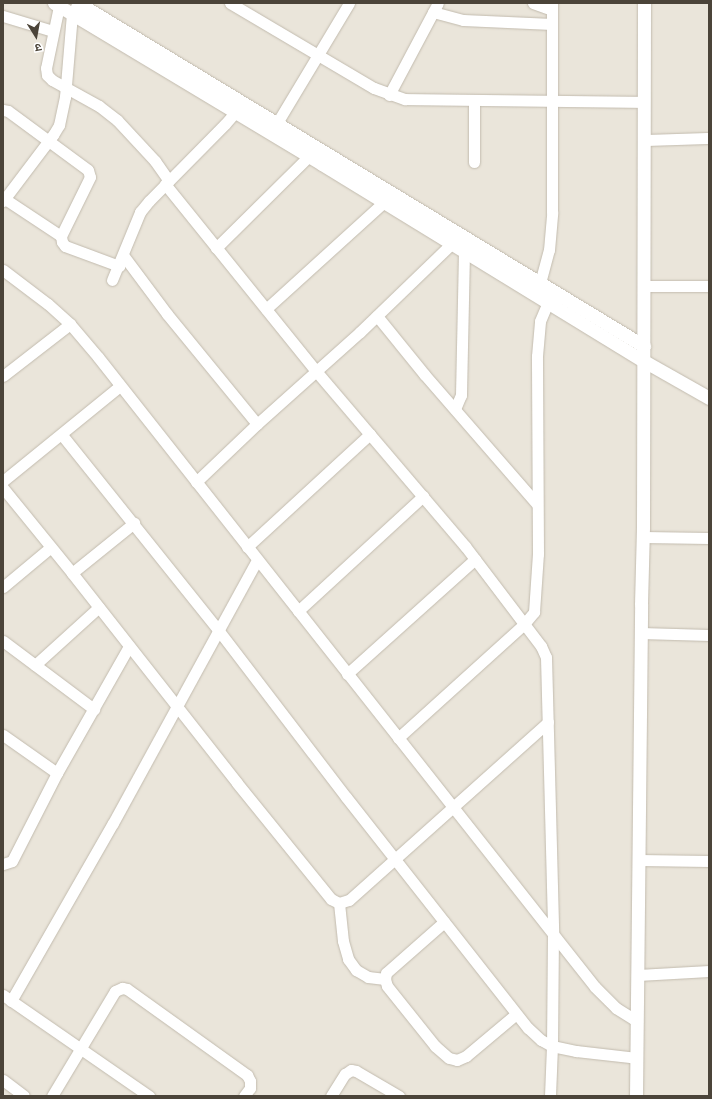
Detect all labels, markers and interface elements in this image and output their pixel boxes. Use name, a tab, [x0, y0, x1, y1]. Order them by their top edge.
north arrow	[16, 16, 56, 56]
text: उ	[34, 40, 43, 55]

